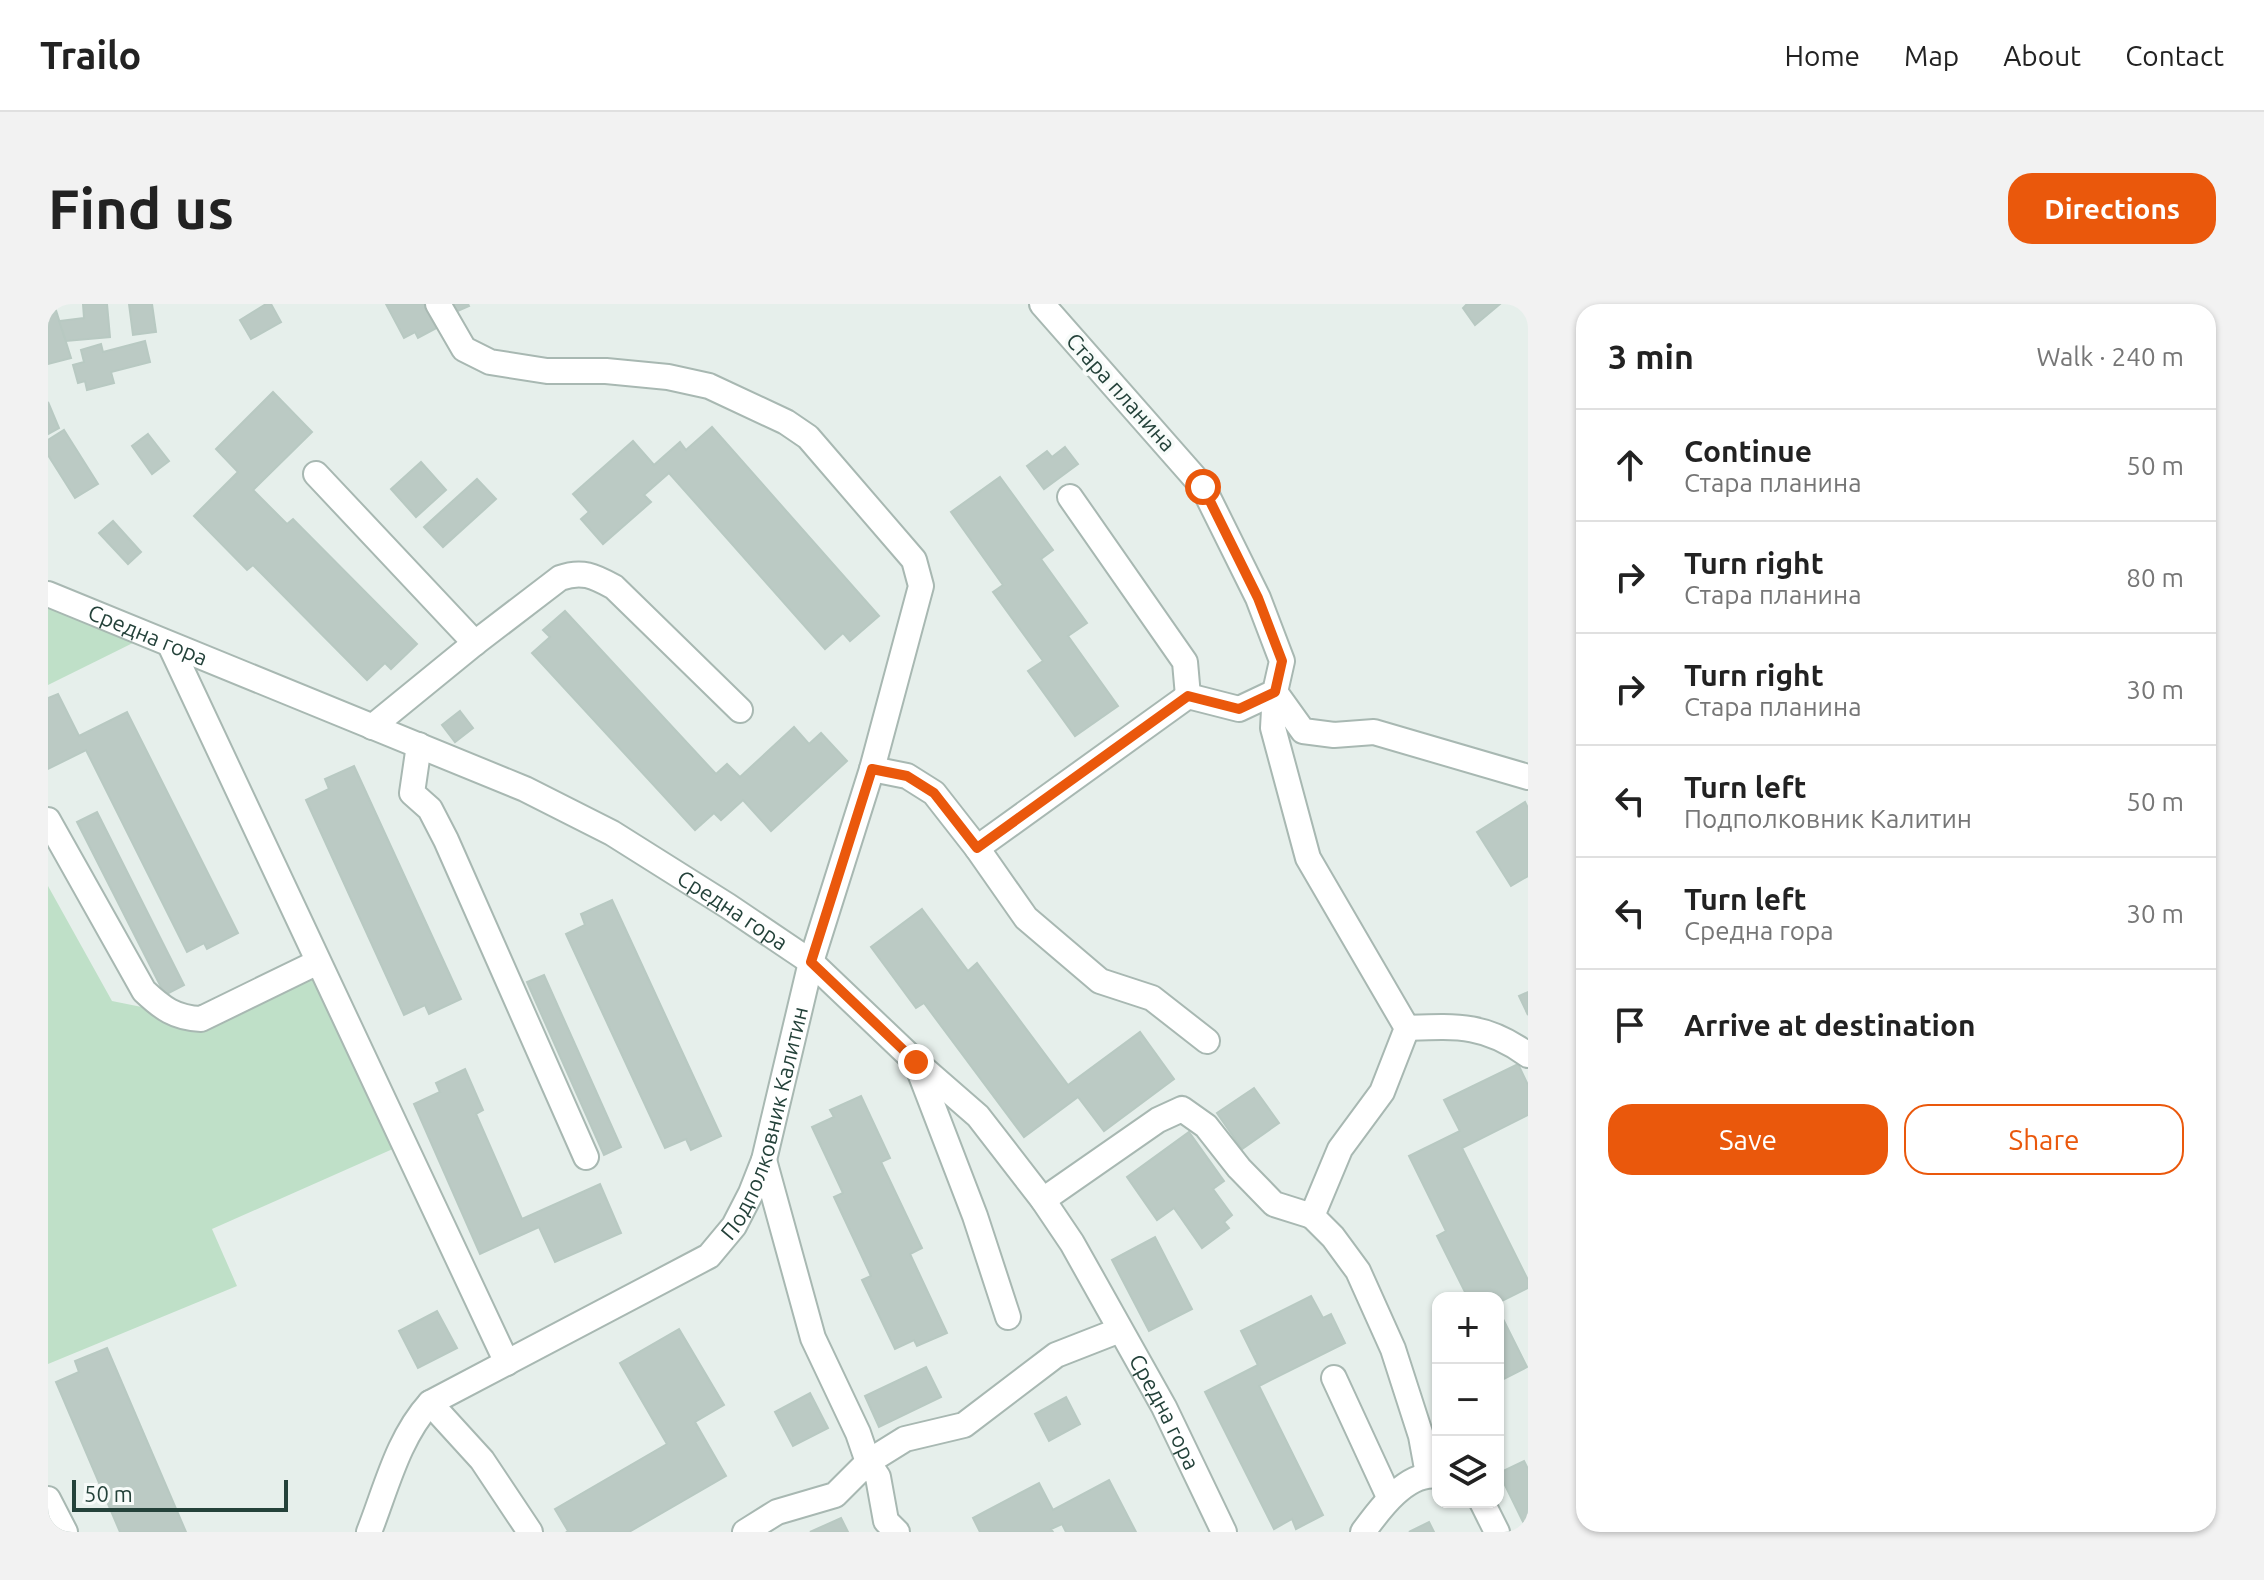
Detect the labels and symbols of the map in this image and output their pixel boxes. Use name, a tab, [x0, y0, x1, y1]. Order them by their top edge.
street label: Стара планина	[1062, 327, 1181, 456]
route start	[1185, 469, 1221, 505]
street label: Средна гора	[85, 599, 211, 670]
street label: Средна гора	[673, 865, 793, 955]
street label: Подполковник Калитин	[715, 1004, 812, 1244]
route end	[898, 1044, 934, 1080]
street label: Средна гора	[1125, 1350, 1205, 1473]
scale bar	[72, 1476, 288, 1512]

